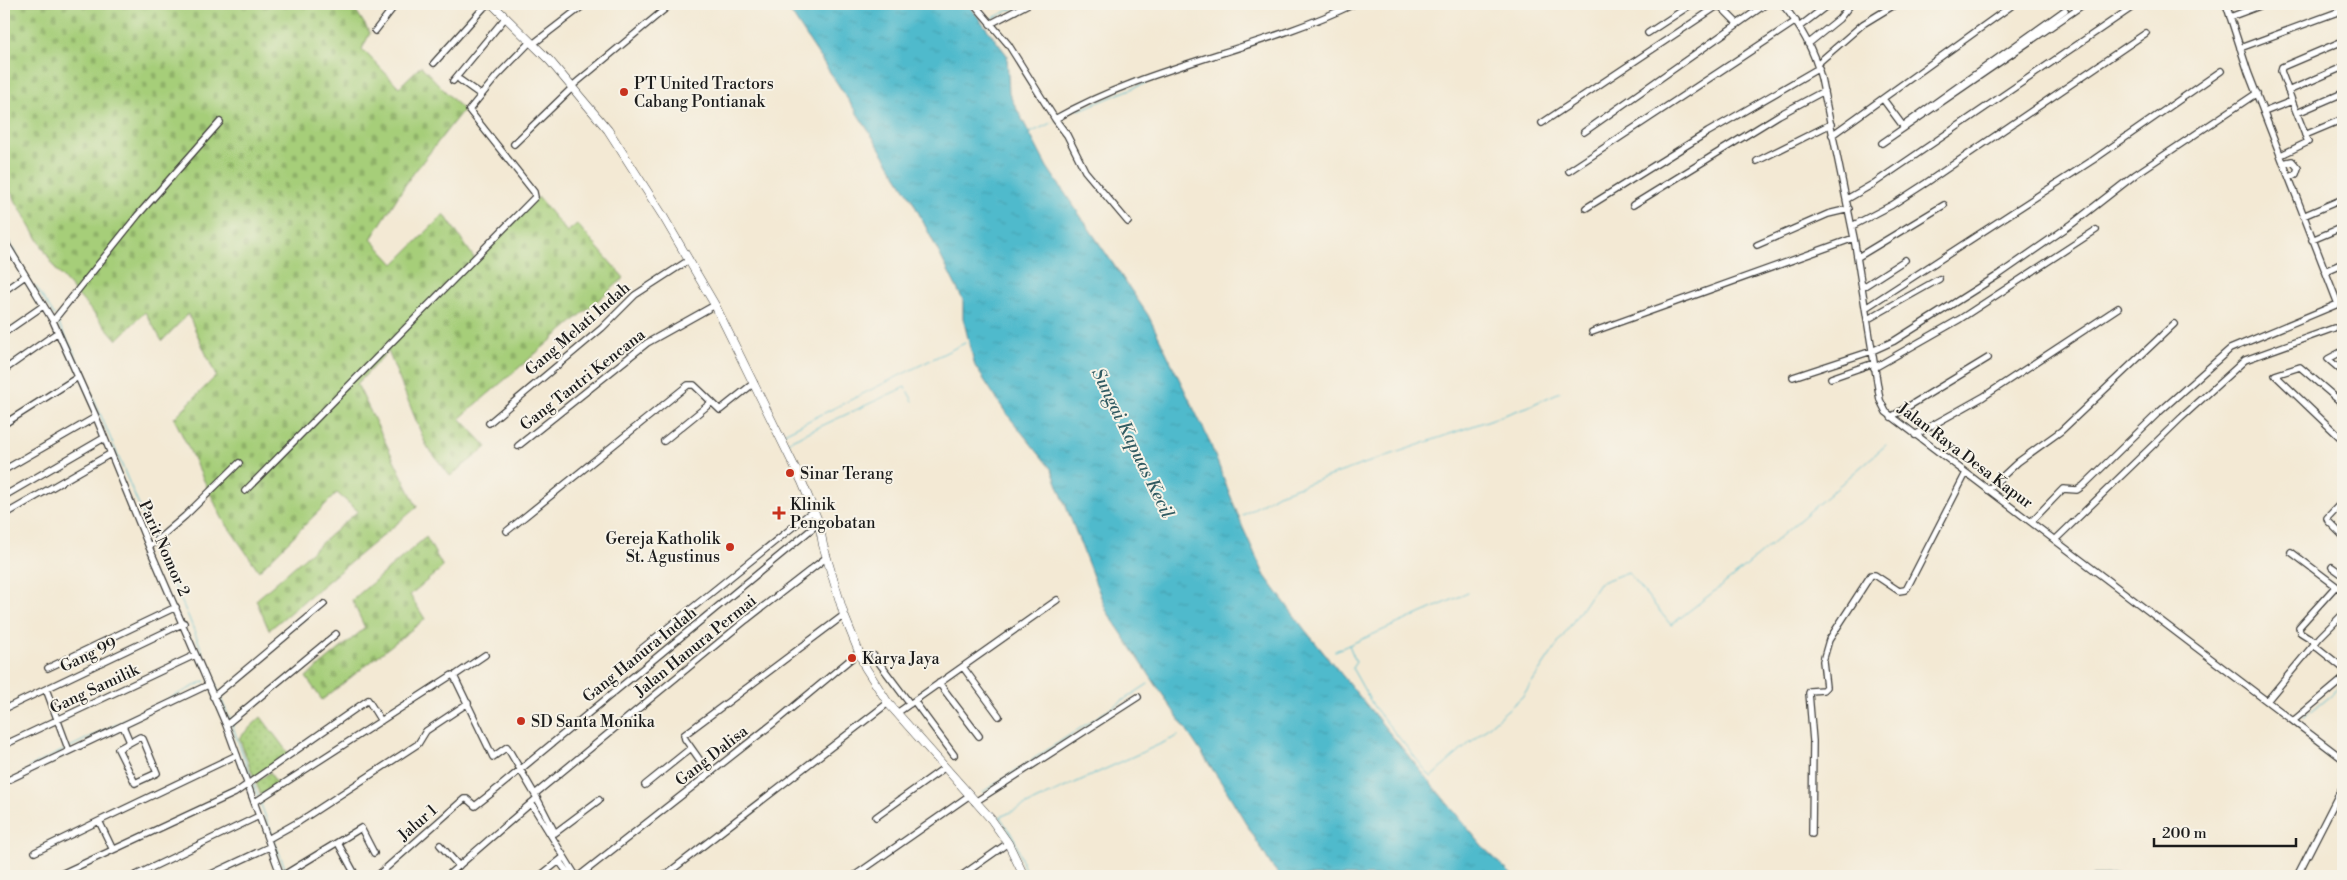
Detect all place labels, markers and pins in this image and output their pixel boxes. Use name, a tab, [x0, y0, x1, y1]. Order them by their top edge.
place label: PT United Tractors Cabang Pontianak	[634, 74, 774, 112]
marker: PT United Tractors Cabang Pontianak	[618, 86, 630, 98]
place label: Sinar Terang	[800, 464, 894, 484]
marker: Sinar Terang	[784, 467, 796, 479]
place label: Klinik Pengobatan	[790, 495, 876, 533]
marker: Klinik Pengobatan	[772, 506, 786, 520]
place label: Gereja Katholik St. Agustinus	[605, 529, 722, 567]
marker: Gereja Katholik St. Agustinus	[724, 541, 736, 553]
place label: Karya Jaya	[862, 649, 940, 669]
marker: Karya Jaya	[846, 652, 858, 664]
place label: SD Santa Monika	[531, 712, 656, 732]
marker: SD Santa Monika	[515, 715, 527, 727]

